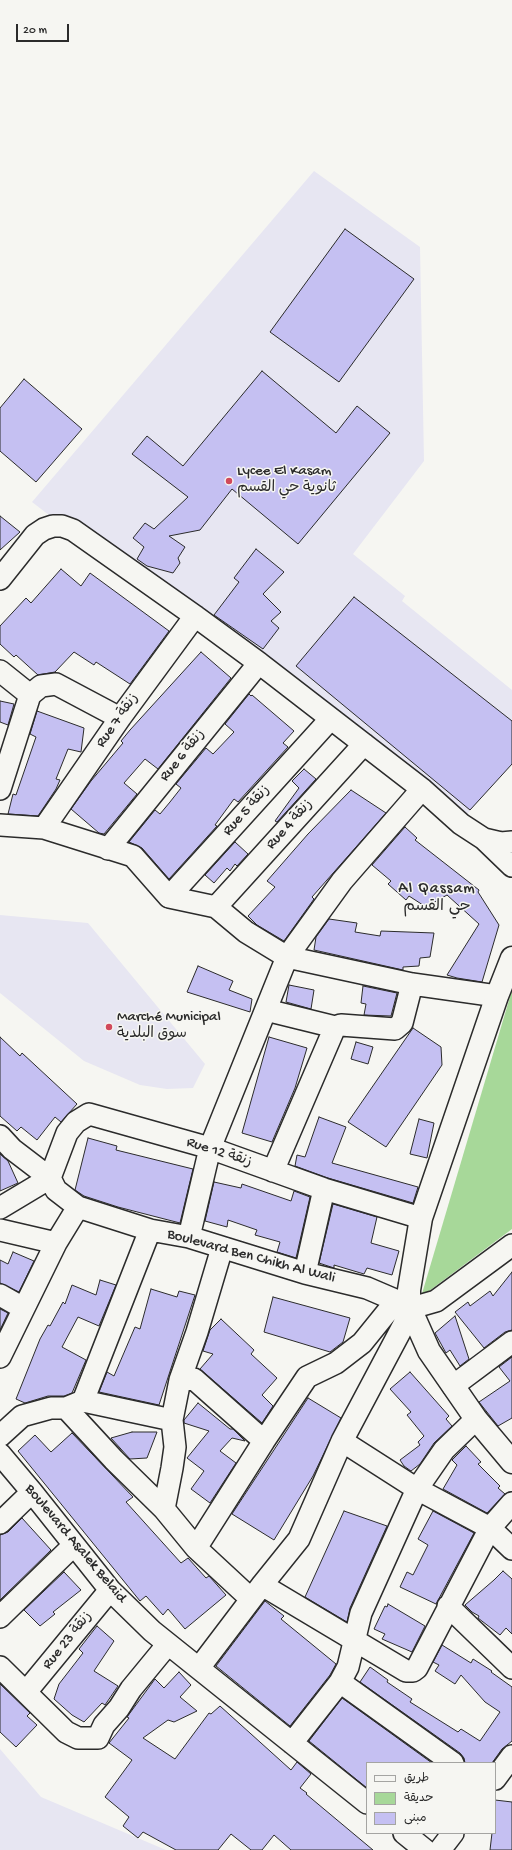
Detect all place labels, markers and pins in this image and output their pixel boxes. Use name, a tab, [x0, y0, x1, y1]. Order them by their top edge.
place label: Lycee El Kasam ثانوية حي القسم	[237, 463, 336, 498]
marker: Lycee El Kasam ثانوية حي القسم	[224, 476, 234, 486]
place label: Marché Municipal سوق البلدية	[117, 1009, 221, 1044]
marker: Marché Municipal سوق البلدية	[104, 1022, 114, 1032]

